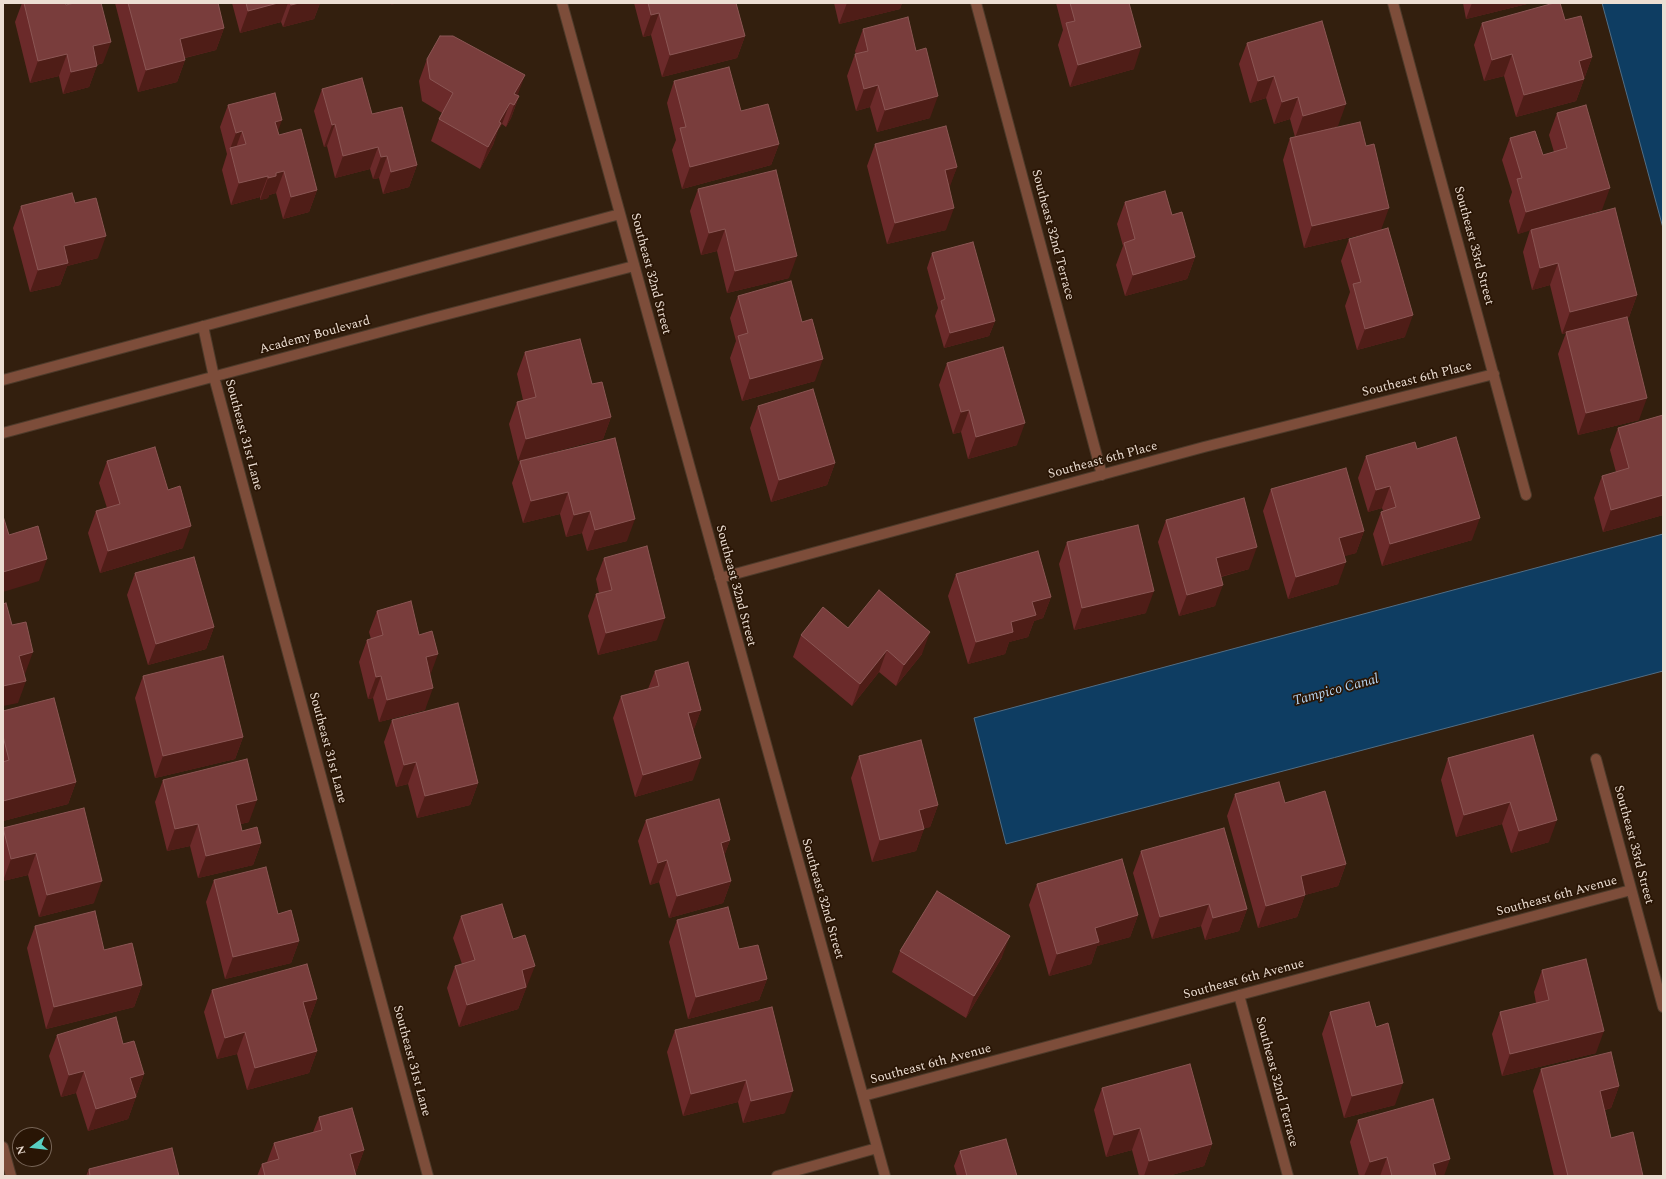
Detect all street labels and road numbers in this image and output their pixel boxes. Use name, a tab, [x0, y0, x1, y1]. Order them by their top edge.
street label: Southeast 32nd Terrace	[1027, 168, 1077, 302]
street label: Southeast 33rd Street	[1450, 185, 1496, 307]
street label: Southeast 32nd Street	[626, 212, 674, 336]
street label: Academy Boulevard	[258, 314, 372, 358]
street label: Southeast 6th Place	[1360, 359, 1474, 401]
street label: Southeast 31st Lane	[221, 378, 265, 492]
street label: Southeast 6th Place	[1047, 439, 1159, 483]
street label: Southeast 32nd Street	[711, 524, 759, 648]
street label: Southeast 31st Lane	[305, 691, 349, 805]
street label: Southeast 33rd Street	[1610, 784, 1656, 906]
street label: Southeast 32nd Street	[797, 837, 847, 961]
street label: Southeast 6th Avenue	[1495, 873, 1619, 921]
street label: Southeast 6th Avenue	[1182, 956, 1306, 1004]
street label: Southeast 31st Lane	[389, 1004, 433, 1118]
street label: Southeast 32nd Terrace	[1251, 1015, 1301, 1149]
street label: Southeast 6th Avenue	[869, 1041, 993, 1089]

